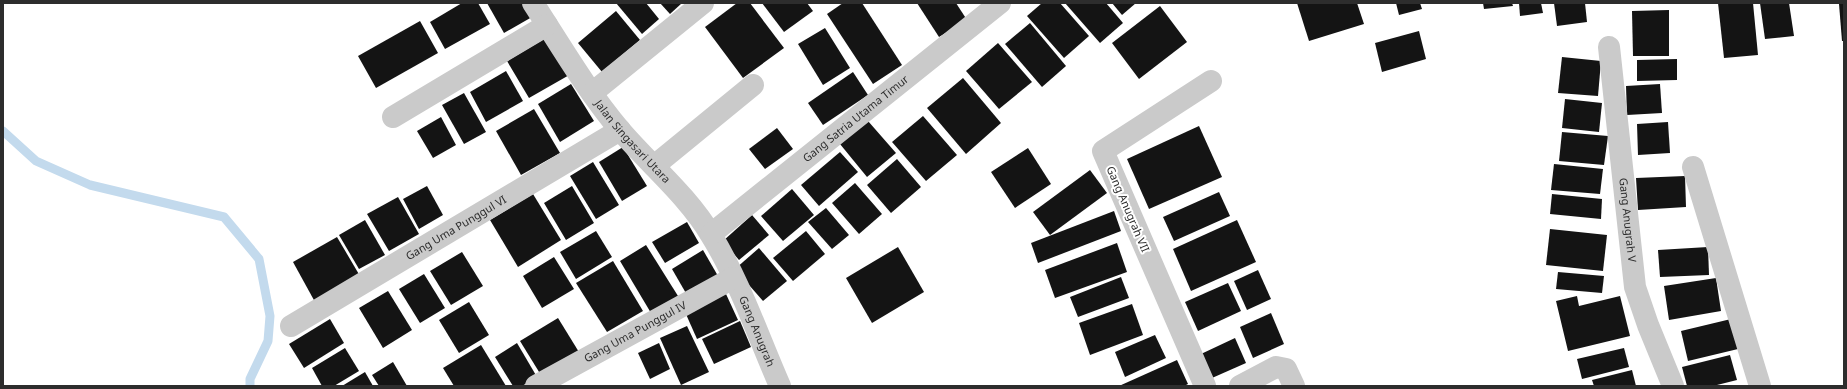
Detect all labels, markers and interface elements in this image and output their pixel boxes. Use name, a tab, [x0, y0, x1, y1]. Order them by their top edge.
street label: Gang Satria Utama Timur	[799, 71, 912, 165]
street label: Jalan Singasari Utara	[591, 96, 674, 186]
street label: Gang Anugrah VII	[1104, 163, 1153, 254]
street label: Gang Anugrah V	[1616, 177, 1640, 263]
street label: Gang Uma Punggul VI	[403, 191, 509, 263]
street label: Gang Anugrah	[736, 293, 779, 369]
street label: Gang Uma Punggul IV	[581, 297, 689, 365]

